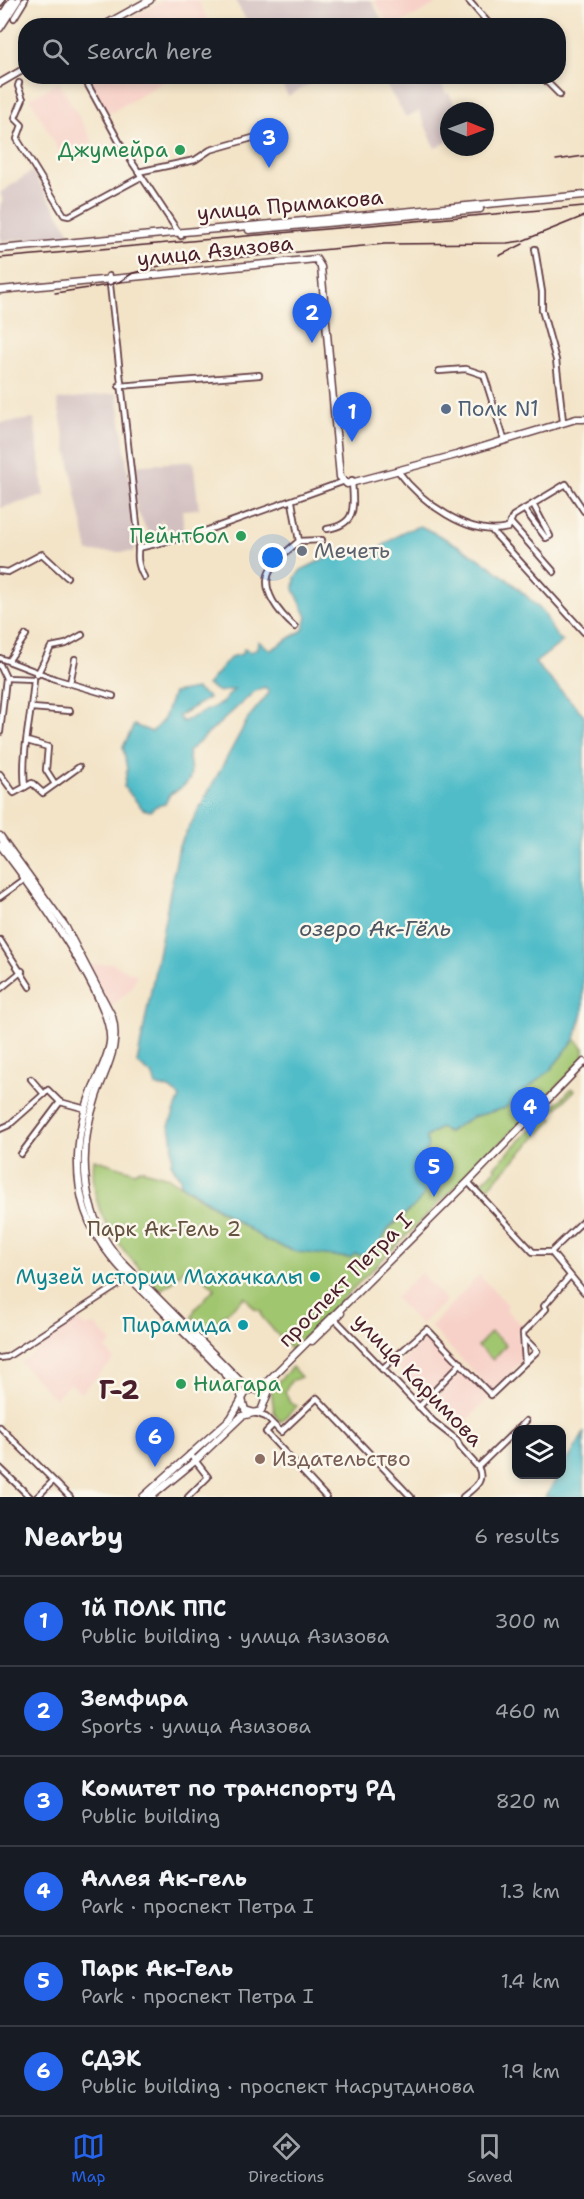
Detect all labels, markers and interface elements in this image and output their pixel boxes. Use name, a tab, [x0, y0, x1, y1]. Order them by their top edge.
search box	[18, 18, 566, 84]
icon: search	[39, 35, 72, 68]
text: Search here	[87, 37, 213, 66]
north arrow	[440, 102, 494, 156]
pin: 3	[250, 118, 288, 168]
place label: Джумейра	[58, 136, 168, 164]
marker: Джумейра	[173, 143, 187, 157]
street label: улица Примакова	[196, 183, 384, 227]
street label: улица Азизова	[136, 229, 294, 273]
pin: 2	[292, 294, 332, 343]
pin: 1	[332, 392, 372, 442]
place label: Полк N1	[458, 395, 539, 423]
marker: Полк N1	[439, 402, 453, 416]
place label: Пейнтбол	[130, 522, 229, 550]
marker: Пейнтбол	[234, 529, 248, 543]
place label: Мечеть	[314, 537, 390, 565]
your location	[258, 543, 287, 572]
marker: Мечеть	[295, 544, 309, 558]
water label: озеро Ак-Гёль	[299, 914, 451, 943]
pin: 4	[510, 1088, 550, 1137]
pin: 5	[414, 1148, 454, 1197]
street label: проспект Петра I	[272, 1207, 418, 1353]
park label: Парк Ак-Гель 2	[87, 1215, 241, 1243]
place label: Музей истории Махачкалы	[16, 1263, 303, 1291]
marker: Музей истории Махачкалы	[308, 1270, 322, 1284]
street label: улица Каримова	[347, 1307, 489, 1453]
place label: Пирамида	[122, 1311, 231, 1339]
marker: Пирамида	[236, 1318, 250, 1332]
place label: Ниагара	[193, 1370, 281, 1398]
district label: Г-2	[99, 1371, 139, 1408]
marker: Ниагара	[174, 1377, 188, 1391]
pin: 6	[136, 1418, 174, 1467]
map controls	[512, 1425, 566, 1479]
button: layers	[512, 1425, 566, 1479]
place label: Издательство	[272, 1445, 411, 1473]
marker: Издательство	[253, 1452, 267, 1466]
text: Nearby	[24, 1519, 123, 1554]
text: 6 results	[474, 1523, 560, 1549]
text: 1й ПОЛК ППС	[81, 1594, 226, 1623]
text: 1	[39, 1608, 48, 1634]
text: 300 m	[494, 1608, 560, 1634]
text: Public building · улица Азизова	[81, 1623, 389, 1649]
text: Земфира	[81, 1684, 188, 1713]
text: 2	[37, 1698, 51, 1724]
text: 460 m	[495, 1698, 560, 1724]
text: Sports · улица Азизова	[81, 1713, 311, 1739]
text: Комитет по транспорту РД	[81, 1774, 395, 1803]
text: 3	[37, 1788, 51, 1814]
text: 820 m	[496, 1788, 560, 1814]
text: Public building	[81, 1803, 220, 1829]
text: Аллея Ак-гель	[81, 1864, 247, 1893]
text: 4	[37, 1878, 51, 1904]
text: 1.3 km	[500, 1878, 560, 1904]
text: Park · проспект Петра I	[81, 1893, 314, 1919]
text: Парк Ак-Гель	[81, 1954, 233, 1983]
text: 5	[37, 1968, 50, 1994]
text: 1.4 km	[501, 1968, 560, 1994]
text: Park · проспект Петра I	[81, 1983, 314, 2009]
text: СДЭК	[81, 2044, 141, 2073]
text: 6	[37, 2058, 51, 2084]
text: 1.9 km	[501, 2058, 560, 2084]
text: Public building · проспект Насрутдинова	[81, 2073, 475, 2099]
tab: Map	[71, 2130, 106, 2187]
tab: Directions	[248, 2130, 325, 2187]
tab: Saved	[467, 2130, 513, 2187]

